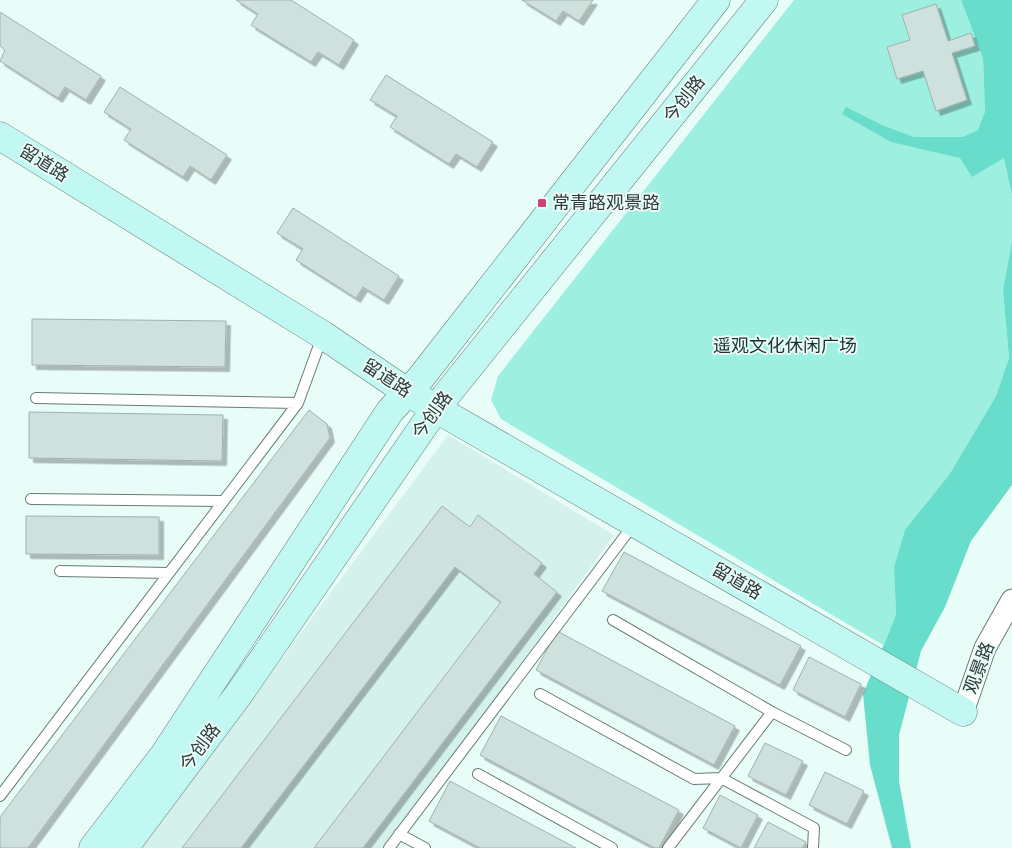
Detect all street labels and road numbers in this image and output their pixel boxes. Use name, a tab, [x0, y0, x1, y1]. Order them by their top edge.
street label: 今创路	[658, 71, 709, 126]
street label: 留道路	[16, 139, 73, 186]
street label: 留道路	[359, 354, 416, 401]
street label: 今创路	[407, 387, 456, 443]
street label: 留道路	[709, 558, 766, 603]
street label: 观景路	[959, 639, 998, 697]
street label: 今创路	[175, 719, 224, 775]

